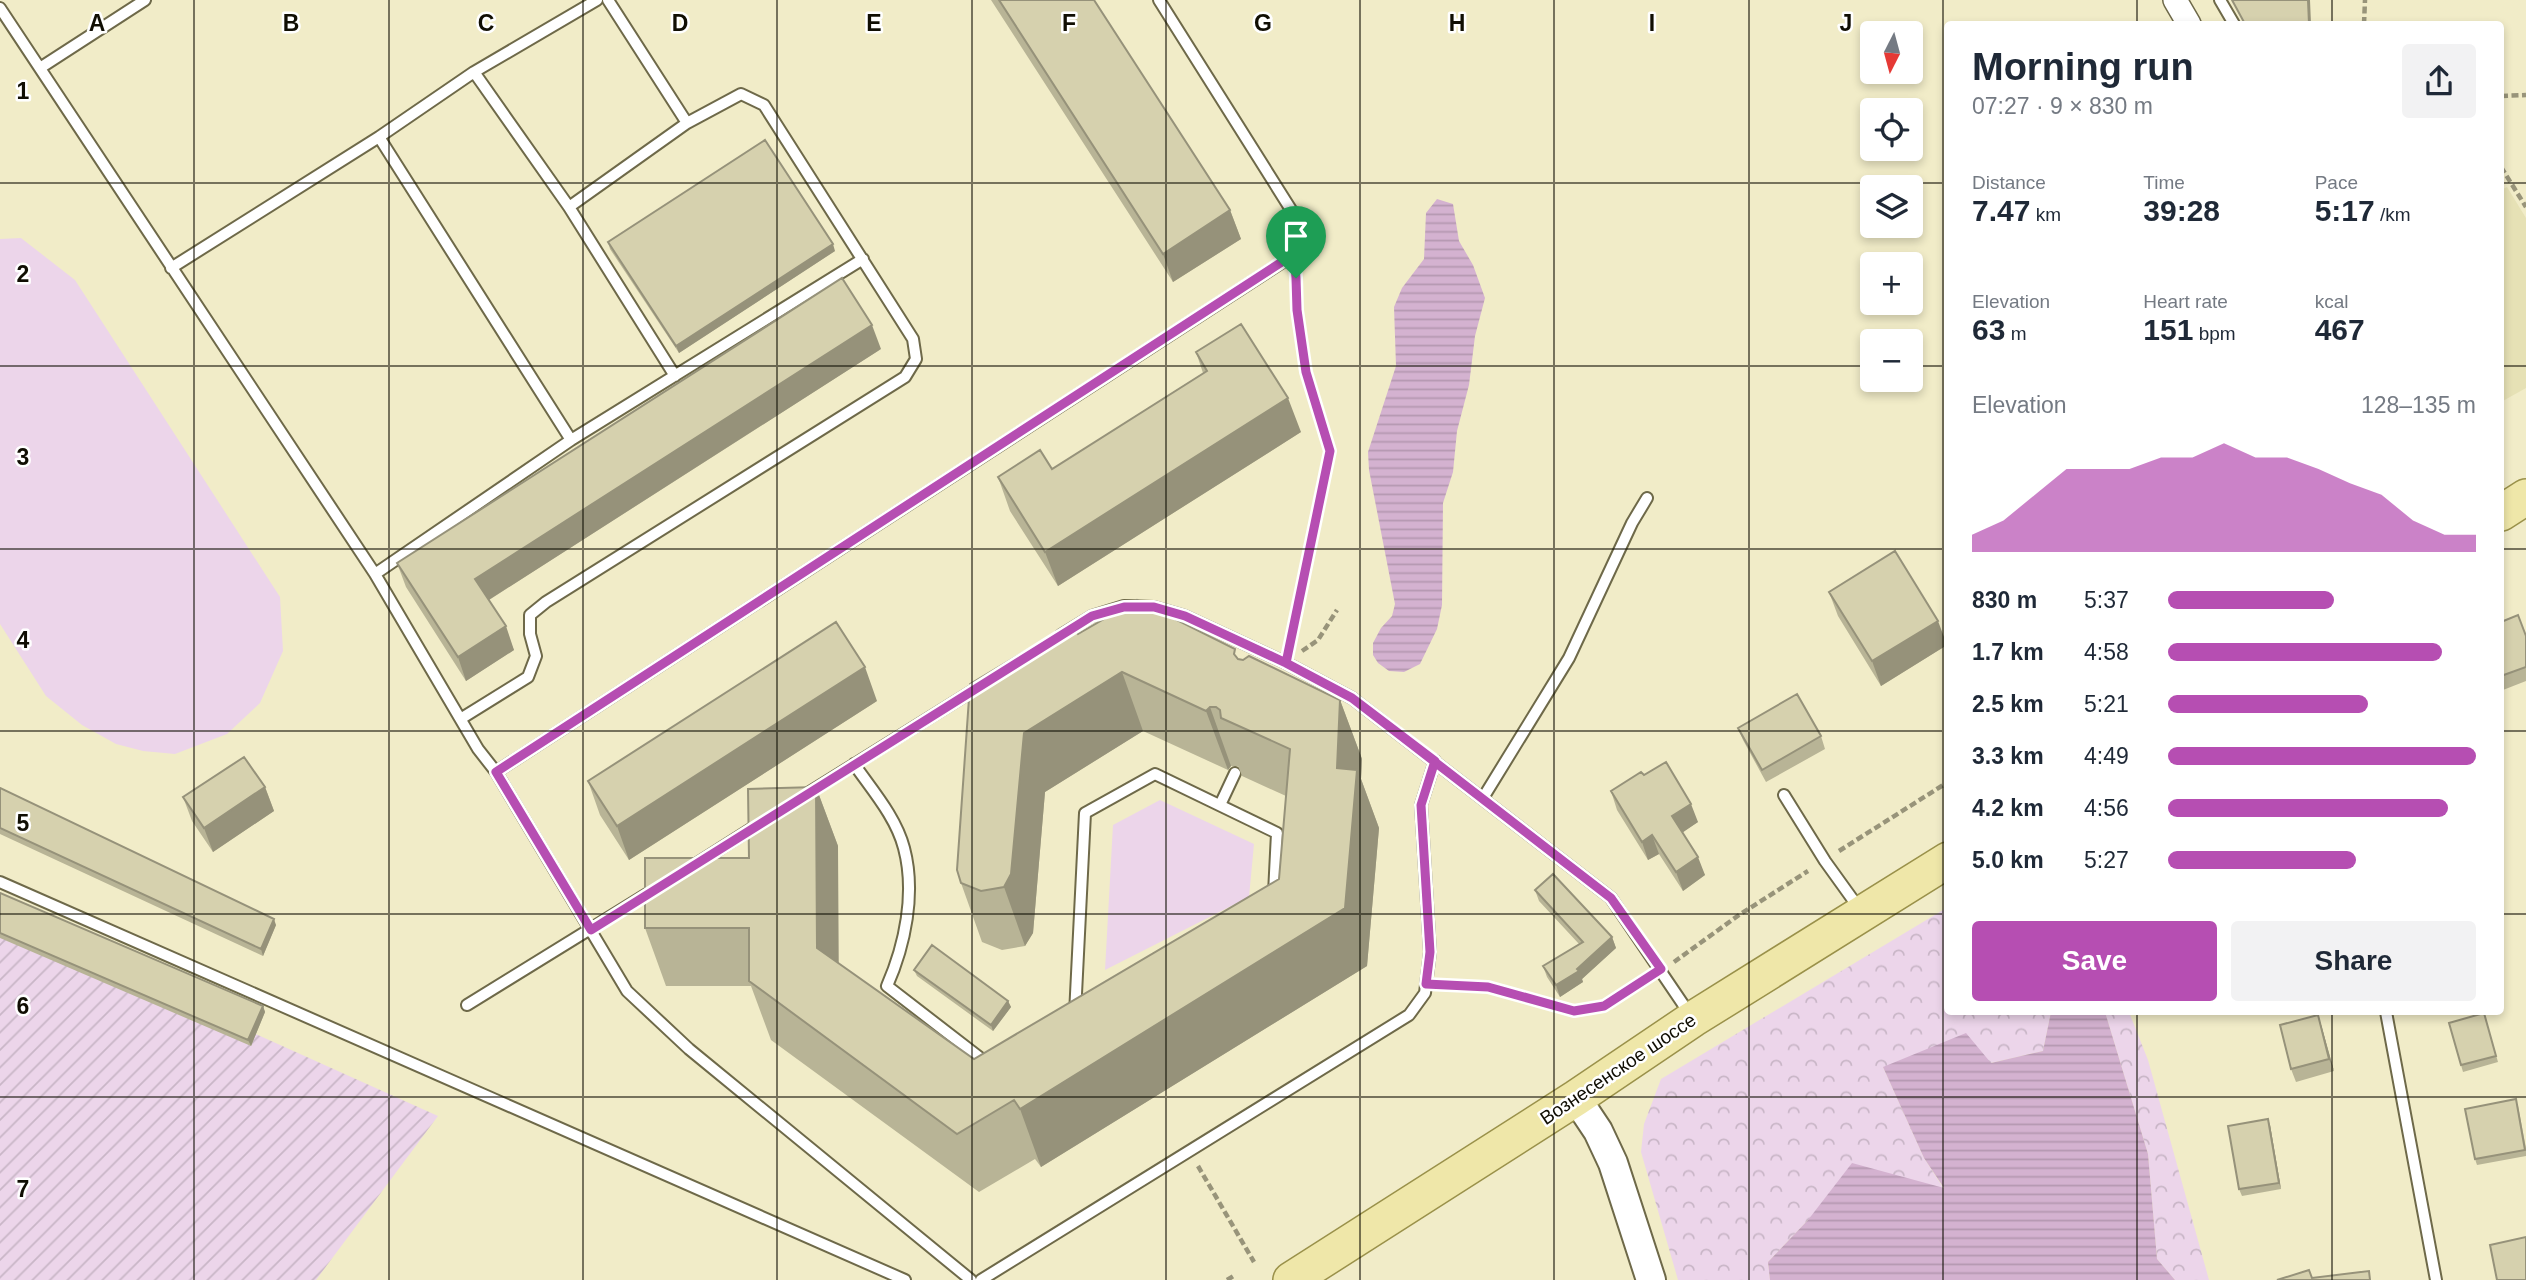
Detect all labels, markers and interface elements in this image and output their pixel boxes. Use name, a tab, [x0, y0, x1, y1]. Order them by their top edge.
text: A	[89, 10, 105, 36]
text: B	[283, 10, 299, 36]
text: C	[478, 10, 494, 36]
text: D	[672, 10, 688, 36]
text: E	[866, 10, 882, 36]
text: F	[1062, 10, 1076, 36]
text: G	[1254, 10, 1272, 36]
text: H	[1449, 10, 1465, 36]
text: I	[1649, 10, 1655, 36]
text: J	[1840, 10, 1852, 36]
north arrow	[1860, 21, 1923, 84]
map controls	[1860, 21, 1923, 392]
button: share	[2402, 44, 2476, 118]
text: Morning run	[1972, 46, 2194, 88]
text: 1	[17, 78, 30, 104]
text: 07:27 · 9 × 830 m	[1972, 93, 2153, 119]
button: locate	[1860, 98, 1923, 161]
text: Distance	[1972, 172, 2046, 193]
text: Time	[2143, 172, 2185, 193]
text: Pace	[2315, 172, 2358, 193]
button: layers	[1860, 175, 1923, 238]
text: 7.47	[1972, 194, 2030, 227]
text: 39:28	[2143, 194, 2220, 227]
text: 5:17	[2315, 194, 2375, 227]
text: km	[2030, 204, 2061, 225]
text: /km	[2375, 204, 2411, 225]
pin	[1266, 206, 1326, 278]
icon: arrive	[1277, 217, 1315, 255]
button: +	[1860, 252, 1923, 315]
text: 2	[17, 261, 29, 287]
text: Elevation	[1972, 291, 2050, 312]
text: Heart rate	[2143, 291, 2228, 312]
text: kcal	[2315, 291, 2348, 312]
text: 63	[1972, 313, 2005, 346]
text: 151	[2143, 313, 2193, 346]
text: 467	[2315, 313, 2365, 346]
text: m	[2005, 323, 2026, 344]
text: bpm	[2193, 323, 2236, 344]
button: −	[1860, 329, 1923, 392]
text: Elevation	[1972, 392, 2067, 418]
text: 128–135 m	[2361, 392, 2476, 418]
text: 3	[17, 444, 29, 470]
text: 830 m	[1972, 587, 2037, 613]
text: 5:37	[2084, 587, 2129, 613]
text: 4	[17, 627, 30, 653]
text: 1.7 km	[1972, 639, 2044, 665]
text: 4:58	[2084, 639, 2129, 665]
text: 2.5 km	[1972, 691, 2044, 717]
text: 5:21	[2084, 691, 2129, 717]
text: 3.3 km	[1972, 743, 2044, 769]
text: 4:49	[2084, 743, 2129, 769]
text: 4.2 km	[1972, 795, 2044, 821]
text: 4:56	[2084, 795, 2129, 821]
text: 5	[17, 810, 30, 836]
text: 5.0 km	[1972, 847, 2044, 873]
text: 5:27	[2084, 847, 2129, 873]
button: Save	[1972, 921, 2217, 1001]
button: Share	[2231, 921, 2476, 1001]
text: 6	[17, 993, 29, 1019]
street label: Вознесенское шоссе	[1536, 1009, 1700, 1129]
text: 7	[17, 1176, 29, 1202]

